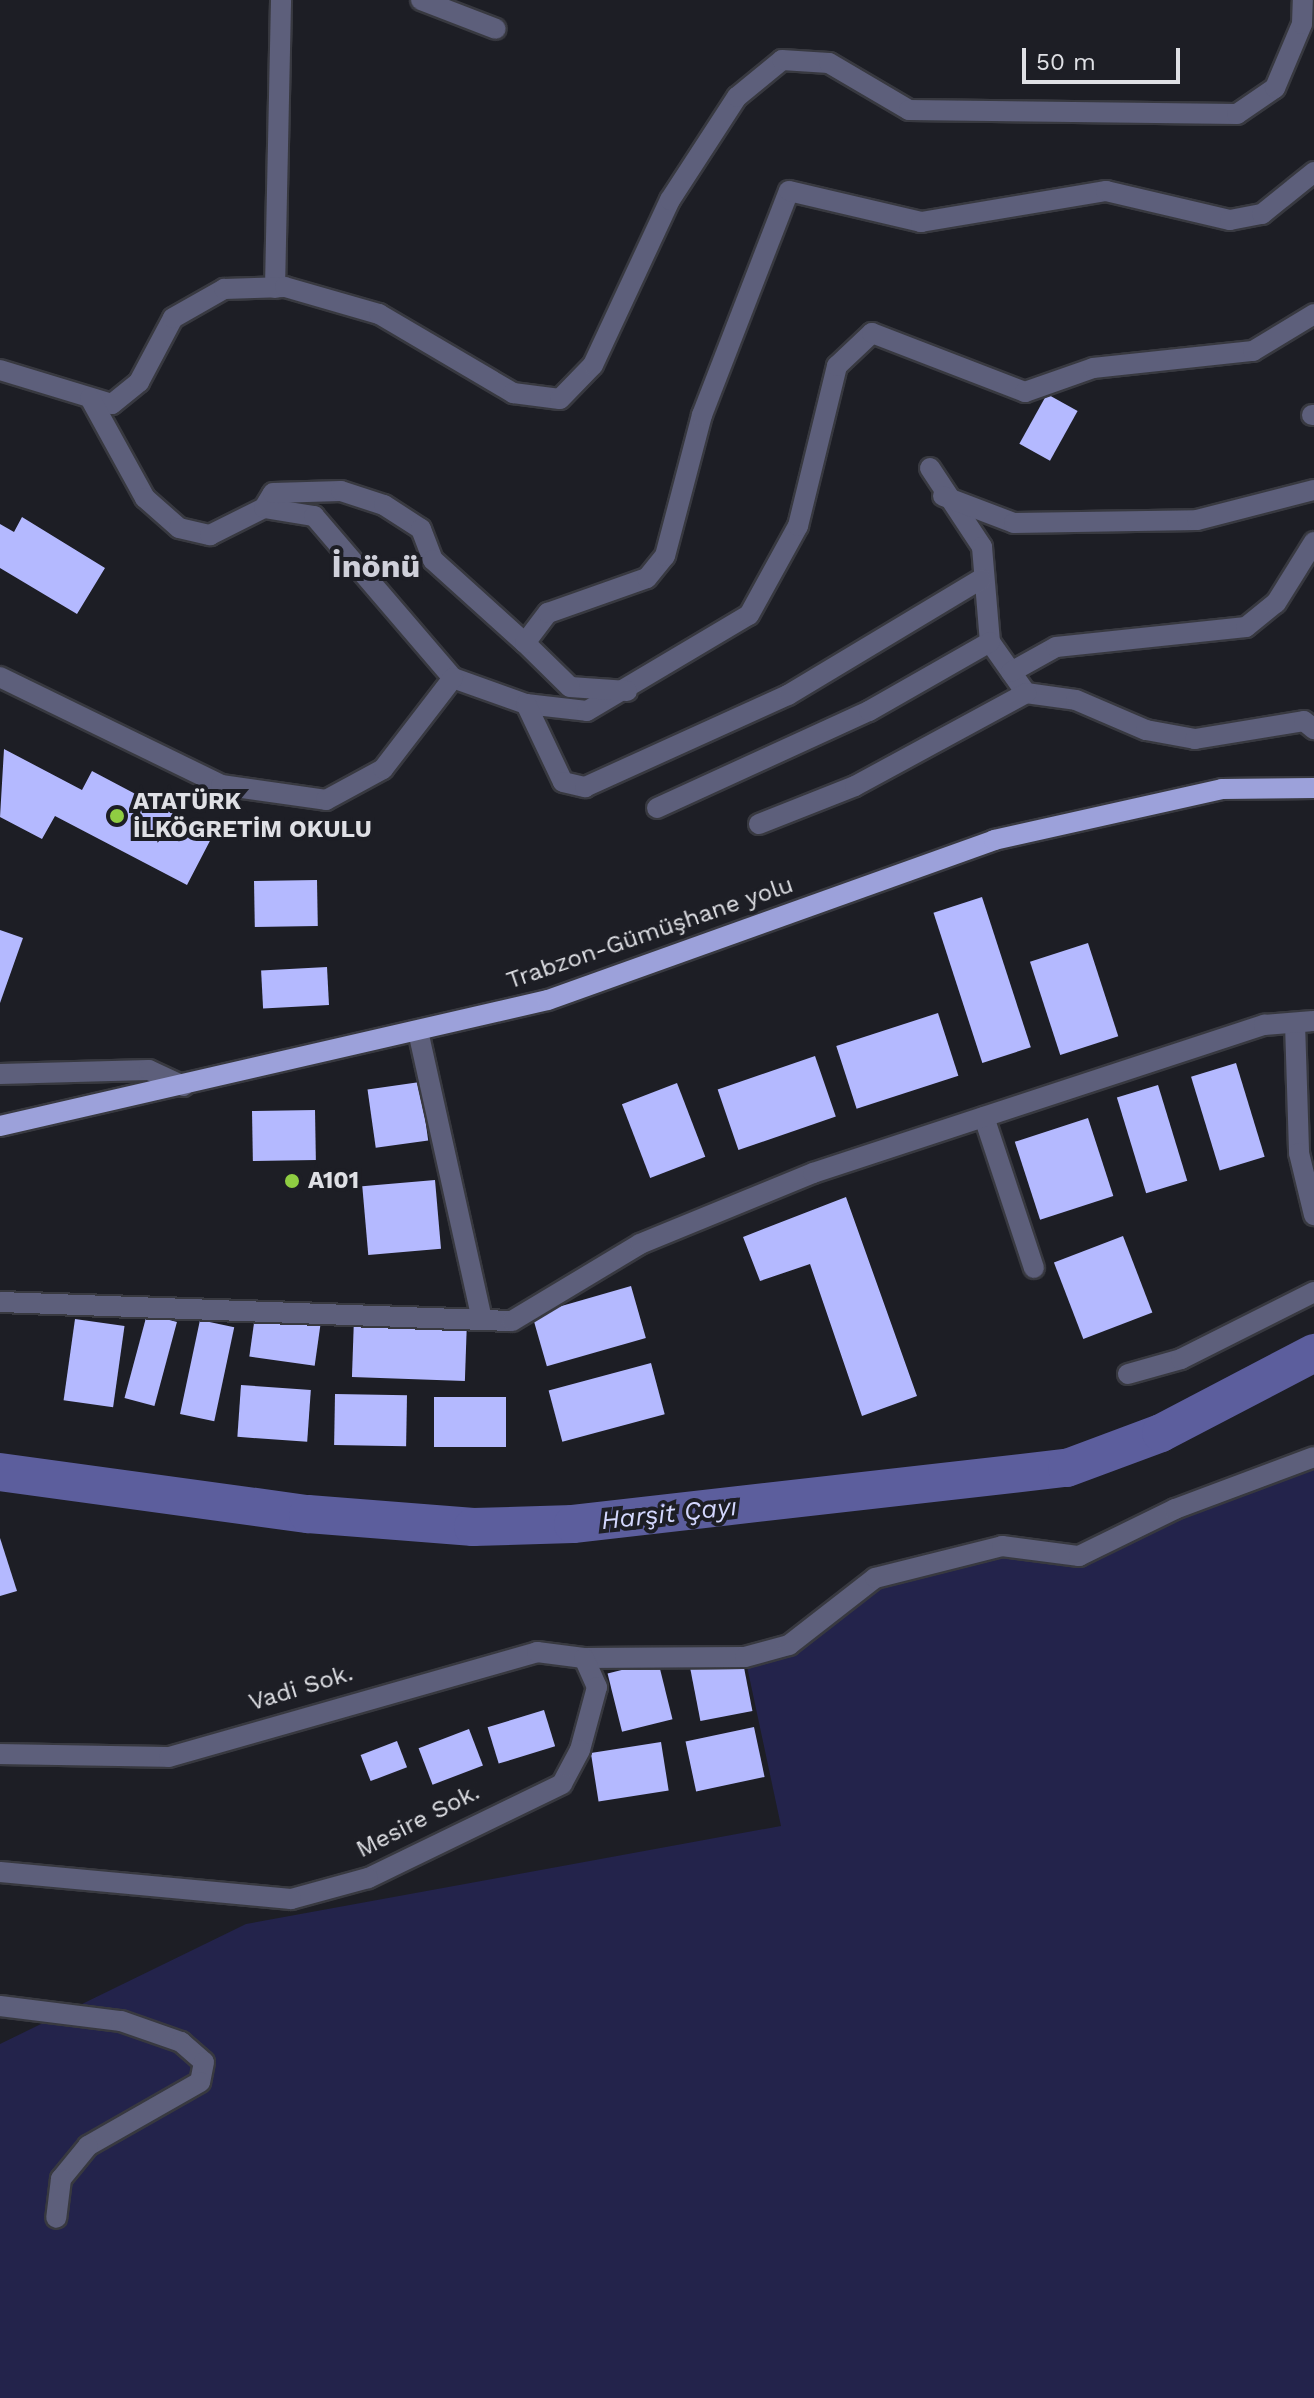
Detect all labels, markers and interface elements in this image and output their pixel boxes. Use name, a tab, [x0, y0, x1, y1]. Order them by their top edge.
scale bar	[1026, 32, 1184, 82]
text: 50 m	[1036, 48, 1096, 76]
district label: İnönü	[332, 547, 420, 585]
place label: ATATÜRK İLKÖGRETİM OKULU	[133, 788, 372, 844]
marker: ATATÜRK İLKÖGRETİM OKULU	[108, 807, 126, 825]
street label: Trabzon-Gümüşhane yolu	[503, 870, 797, 996]
place label: A101	[308, 1167, 359, 1195]
marker: A101	[283, 1172, 301, 1190]
water label: Harşit Çayı	[600, 1491, 738, 1537]
street label: Vadi Sok.	[246, 1659, 356, 1717]
street label: Mesire Sok.	[352, 1778, 484, 1864]

